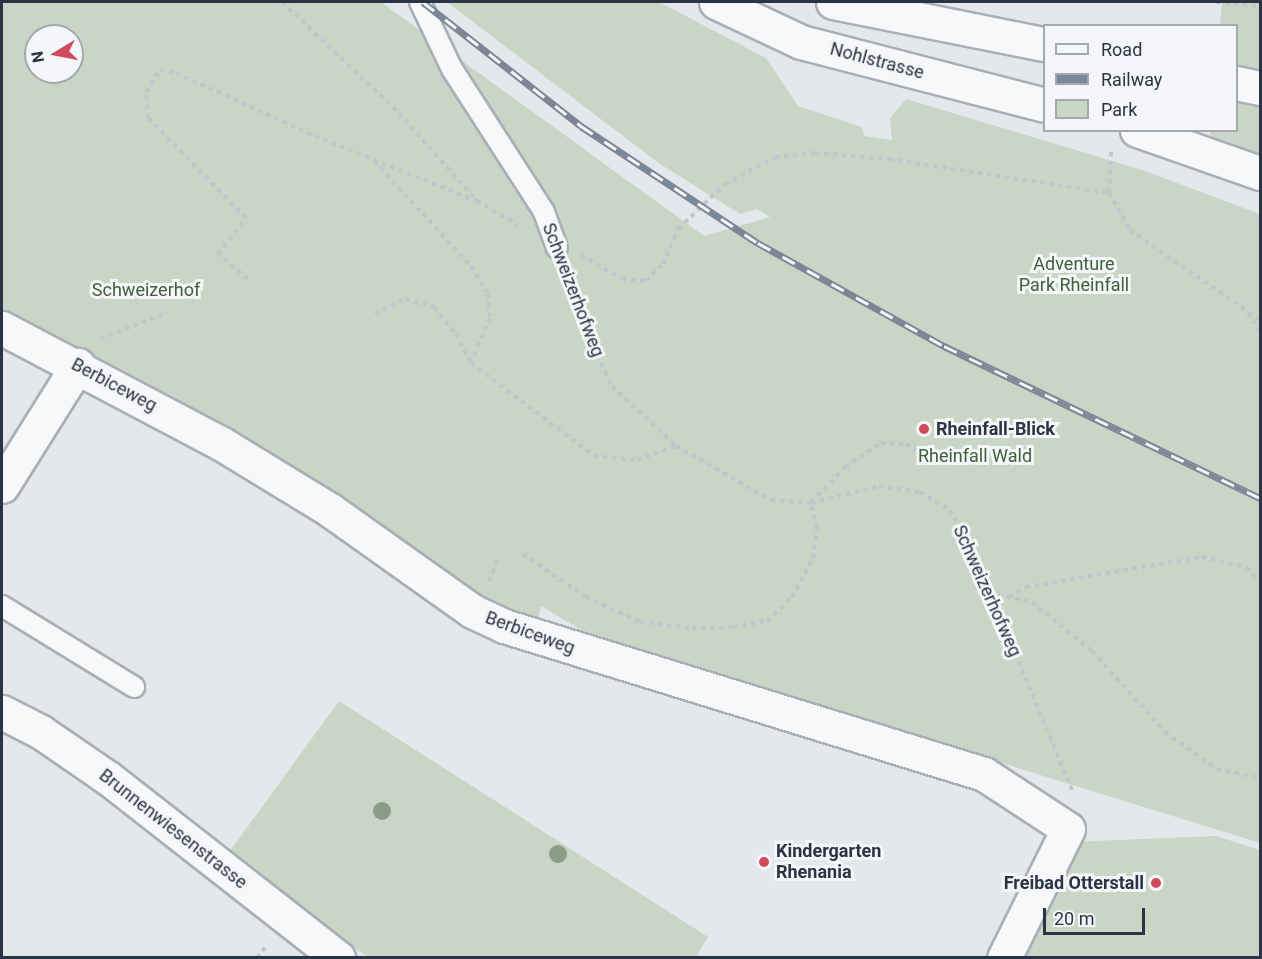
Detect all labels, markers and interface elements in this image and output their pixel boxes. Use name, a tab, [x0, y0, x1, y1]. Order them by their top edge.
north arrow	[24, 24, 84, 84]
legend	[1043, 24, 1238, 132]
street label: Nohlstrasse	[828, 38, 926, 84]
text: Road	[1101, 39, 1142, 60]
text: N	[27, 50, 48, 64]
text: Railway	[1101, 69, 1162, 90]
text: Park	[1101, 99, 1137, 120]
street label: Schweizerhofweg	[538, 220, 608, 360]
park label: Adventure Park Rheinfall	[1019, 254, 1129, 296]
park label: Schweizerhof	[92, 279, 200, 301]
street label: Berbiceweg	[68, 354, 160, 416]
place label: Rheinfall-Blick	[936, 418, 1055, 440]
marker: Rheinfall-Blick	[917, 422, 931, 436]
park label: Rheinfall Wald	[918, 445, 1032, 467]
street label: Schweizerhofweg	[948, 522, 1026, 660]
street label: Berbiceweg	[482, 607, 578, 659]
street label: Brunnenwiesenstrasse	[95, 765, 251, 893]
place label: Kindergarten Rhenania	[776, 841, 881, 884]
marker: Kindergarten Rhenania	[757, 855, 771, 869]
place label: Freibad Otterstall	[1004, 872, 1144, 894]
marker: Freibad Otterstall	[1149, 876, 1163, 890]
scale bar	[1046, 896, 1148, 934]
text: 20 m	[1054, 908, 1094, 929]

